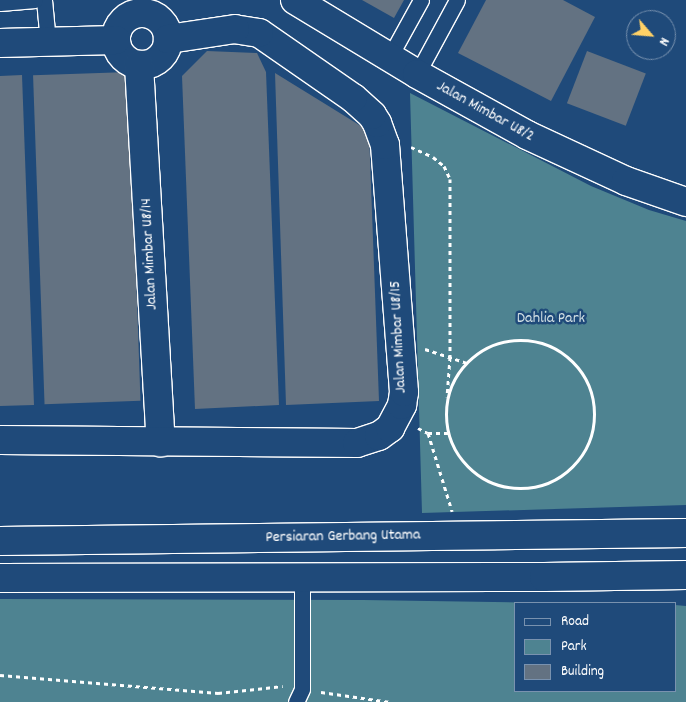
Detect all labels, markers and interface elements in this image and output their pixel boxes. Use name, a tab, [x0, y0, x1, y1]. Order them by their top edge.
north arrow	[626, 10, 676, 60]
text: N	[653, 34, 674, 49]
street label: Jalan Mimbar U8/2	[433, 77, 537, 147]
street label: Jalan Mimbar U8/14	[137, 198, 163, 310]
street label: Jalan Mimbar U8/15	[386, 280, 412, 394]
park label: Dahlia Park	[517, 309, 585, 329]
street label: Persiaran Gerbang Utama	[265, 526, 421, 548]
legend	[514, 602, 676, 692]
text: Road	[561, 611, 589, 633]
text: Park	[561, 636, 587, 658]
text: Building	[561, 661, 604, 683]

